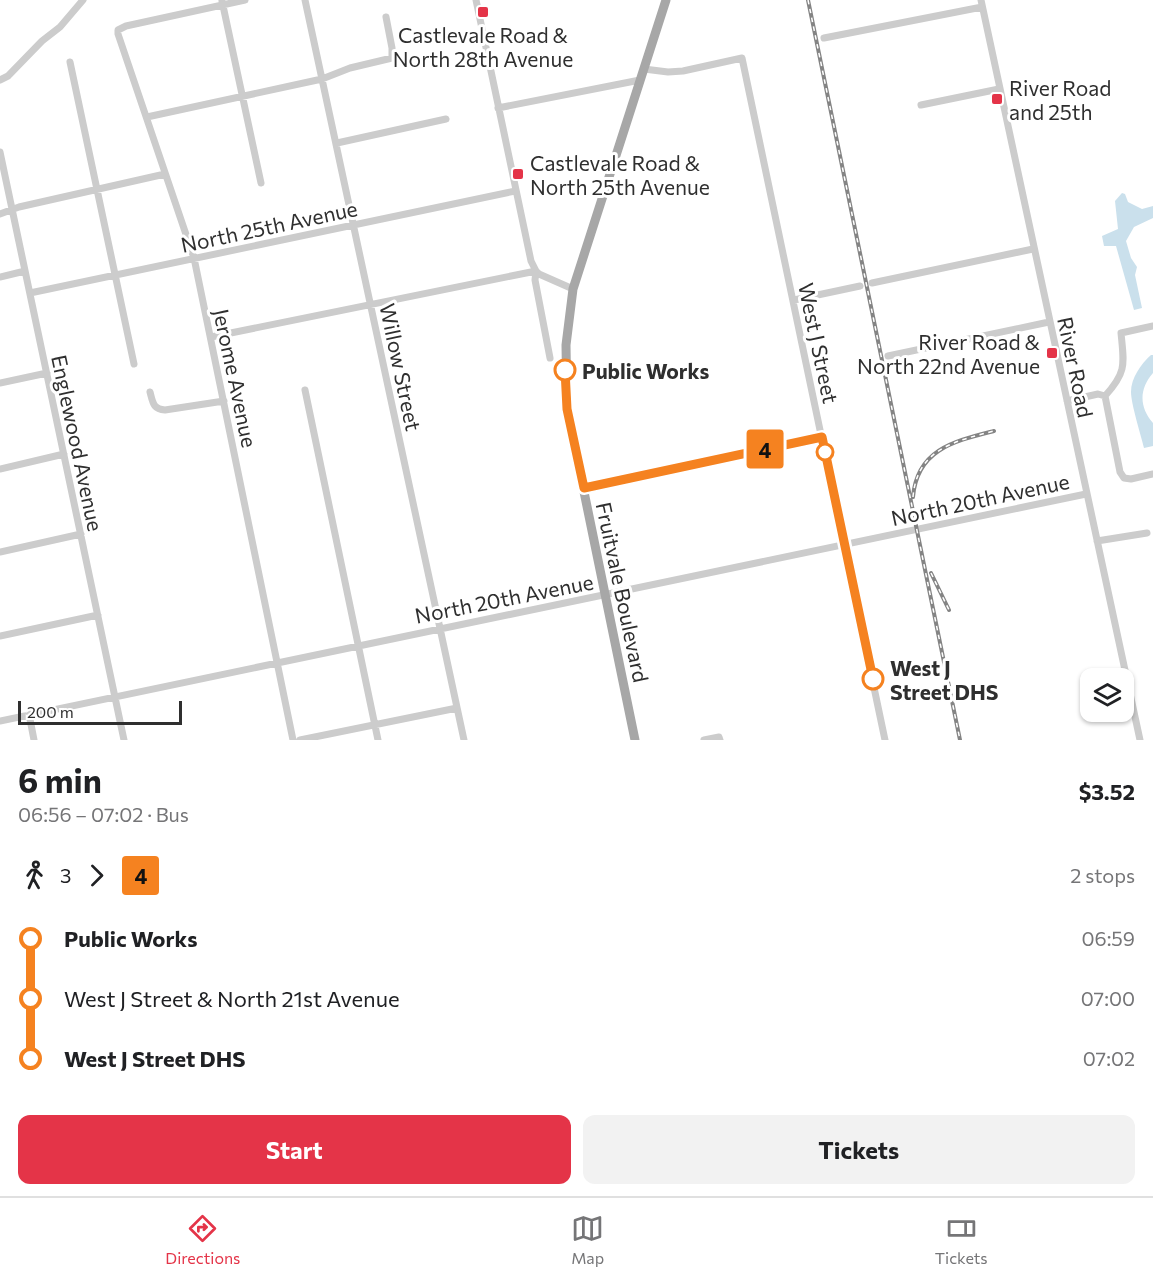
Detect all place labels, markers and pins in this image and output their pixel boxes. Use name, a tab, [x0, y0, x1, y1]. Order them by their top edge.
marker: Castlevale Road & North 28th Avenue	[476, 5, 490, 19]
place label: Castlevale Road & North 28th Avenue	[393, 22, 573, 71]
place label: River Road and 25th	[1009, 75, 1111, 124]
marker: River Road and 25th	[990, 92, 1004, 106]
place label: Castlevale Road & North 25th Avenue	[530, 150, 710, 199]
marker: Castlevale Road & North 25th Avenue	[511, 167, 525, 181]
place label: River Road & North 22nd Avenue	[857, 329, 1041, 378]
marker: River Road & North 22nd Avenue	[1045, 346, 1059, 360]
place label: Public Works	[582, 358, 710, 383]
marker: Public Works	[554, 359, 576, 381]
unlabelled marker	[816, 443, 834, 461]
place label: West J Street DHS	[890, 655, 998, 704]
marker: West J Street DHS	[862, 668, 884, 690]

